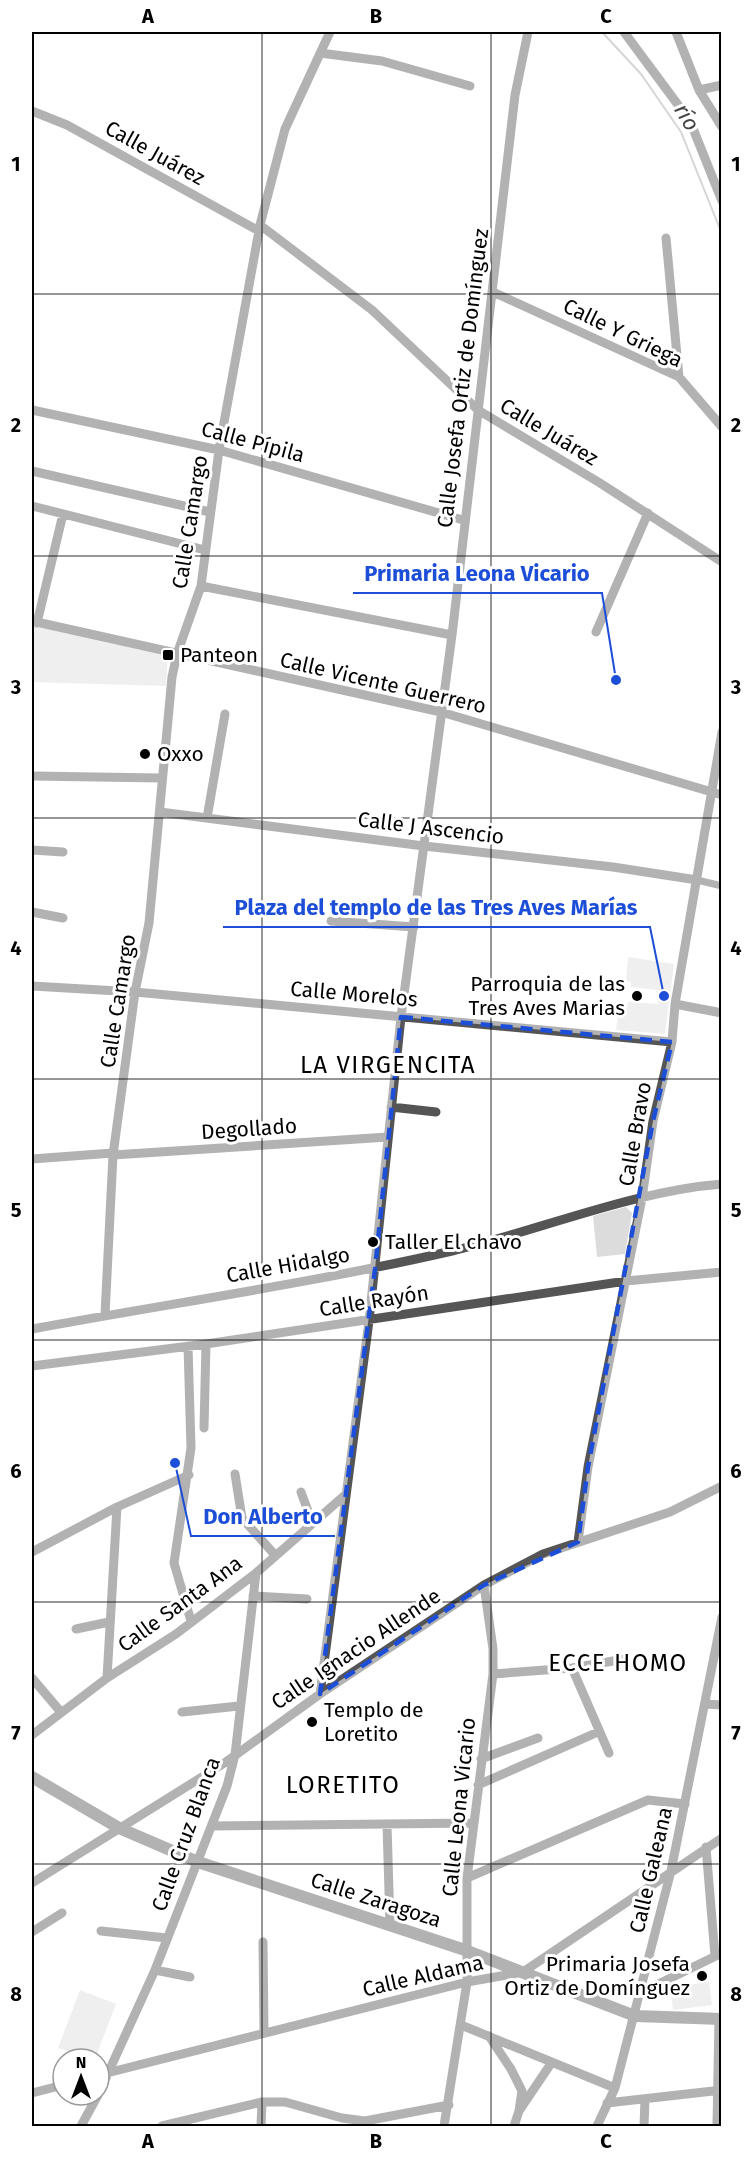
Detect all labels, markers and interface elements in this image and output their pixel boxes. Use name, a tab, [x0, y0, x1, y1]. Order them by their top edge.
text: A	[141, 4, 155, 28]
text: B	[370, 4, 382, 28]
text: C	[600, 4, 612, 28]
water label: río	[668, 98, 706, 136]
street label: Calle Juárez	[101, 115, 209, 191]
text: 1	[11, 152, 21, 176]
text: 1	[731, 152, 741, 176]
street label: Calle Josefa Ortiz de Domínguez	[432, 227, 494, 529]
street label: Calle Y Griega	[559, 293, 687, 373]
street label: Calle Juárez	[495, 393, 603, 471]
text: 2	[11, 413, 21, 437]
text: 2	[731, 413, 741, 437]
street label: Calle Pípila	[198, 416, 308, 468]
street label: Calle Camargo	[167, 453, 213, 591]
callout: Primaria Leona Vicario	[353, 553, 602, 593]
text: Primaria Leona Vicario	[364, 560, 590, 587]
place label: Panteon	[180, 642, 258, 668]
street label: Calle Vicente Guerrero	[277, 647, 489, 719]
marker: Panteon	[161, 648, 175, 662]
text: 3	[10, 675, 21, 699]
text: 3	[730, 675, 741, 699]
place label: Oxxo	[157, 741, 204, 767]
marker: Oxxo	[138, 747, 152, 761]
street label: Calle J Ascencio	[356, 806, 506, 850]
callout: Plaza del templo de las Tres Aves Marías	[223, 887, 650, 927]
text: Plaza del templo de las Tres Aves Marías	[235, 894, 638, 921]
street label: Calle Camargo	[95, 932, 141, 1070]
text: 4	[10, 936, 22, 960]
text: 4	[730, 936, 742, 960]
place label: Parroquia de las Tres Aves Marias	[469, 971, 625, 1021]
street label: Calle Morelos	[289, 975, 419, 1013]
marker: Parroquia de las Tres Aves Marias	[630, 989, 644, 1003]
district label: LA VIRGENCITA	[300, 1051, 476, 1079]
street label: Calle Bravo	[613, 1080, 657, 1188]
street label: Degollado	[200, 1113, 298, 1145]
text: 5	[11, 1198, 22, 1222]
text: 5	[731, 1198, 742, 1222]
place label: Taller El chavo	[385, 1229, 522, 1255]
marker: Taller El chavo	[366, 1235, 380, 1249]
street label: Calle Hidalgo	[224, 1241, 352, 1289]
street label: Calle Rayón	[317, 1280, 431, 1322]
text: 6	[10, 1459, 22, 1483]
text: 6	[730, 1459, 742, 1483]
callout: Don Alberto	[191, 1496, 335, 1536]
text: Don Alberto	[203, 1503, 323, 1530]
street label: Calle Santa Ana	[113, 1550, 247, 1658]
street label: Calle Ignacio Allende	[266, 1583, 446, 1715]
district label: ECCE HOMO	[548, 1649, 688, 1677]
place label: Templo de Loretito	[324, 1697, 424, 1747]
marker: Templo de Loretito	[305, 1715, 319, 1729]
street label: Calle Leona Vicario	[437, 1716, 481, 1898]
text: 7	[11, 1721, 21, 1745]
text: 7	[731, 1721, 741, 1745]
street label: Calle Cruz Blanca	[146, 1753, 226, 1915]
district label: LORETITO	[286, 1771, 400, 1799]
street label: Calle Galeana	[624, 1804, 678, 1936]
street label: Calle Zaragoza	[307, 1867, 445, 1933]
street label: Calle Aldama	[360, 1949, 486, 2003]
place label: Primaria Josefa Ortiz de Domínguez	[504, 1951, 690, 2001]
marker: Primaria Josefa Ortiz de Domínguez	[695, 1969, 709, 1983]
text: 8	[10, 1982, 22, 2006]
text: 8	[730, 1982, 742, 2006]
north arrow	[51, 2047, 111, 2107]
text: N	[76, 2053, 86, 2072]
text: A	[141, 2129, 155, 2153]
text: B	[370, 2129, 382, 2153]
text: C	[600, 2129, 612, 2153]

